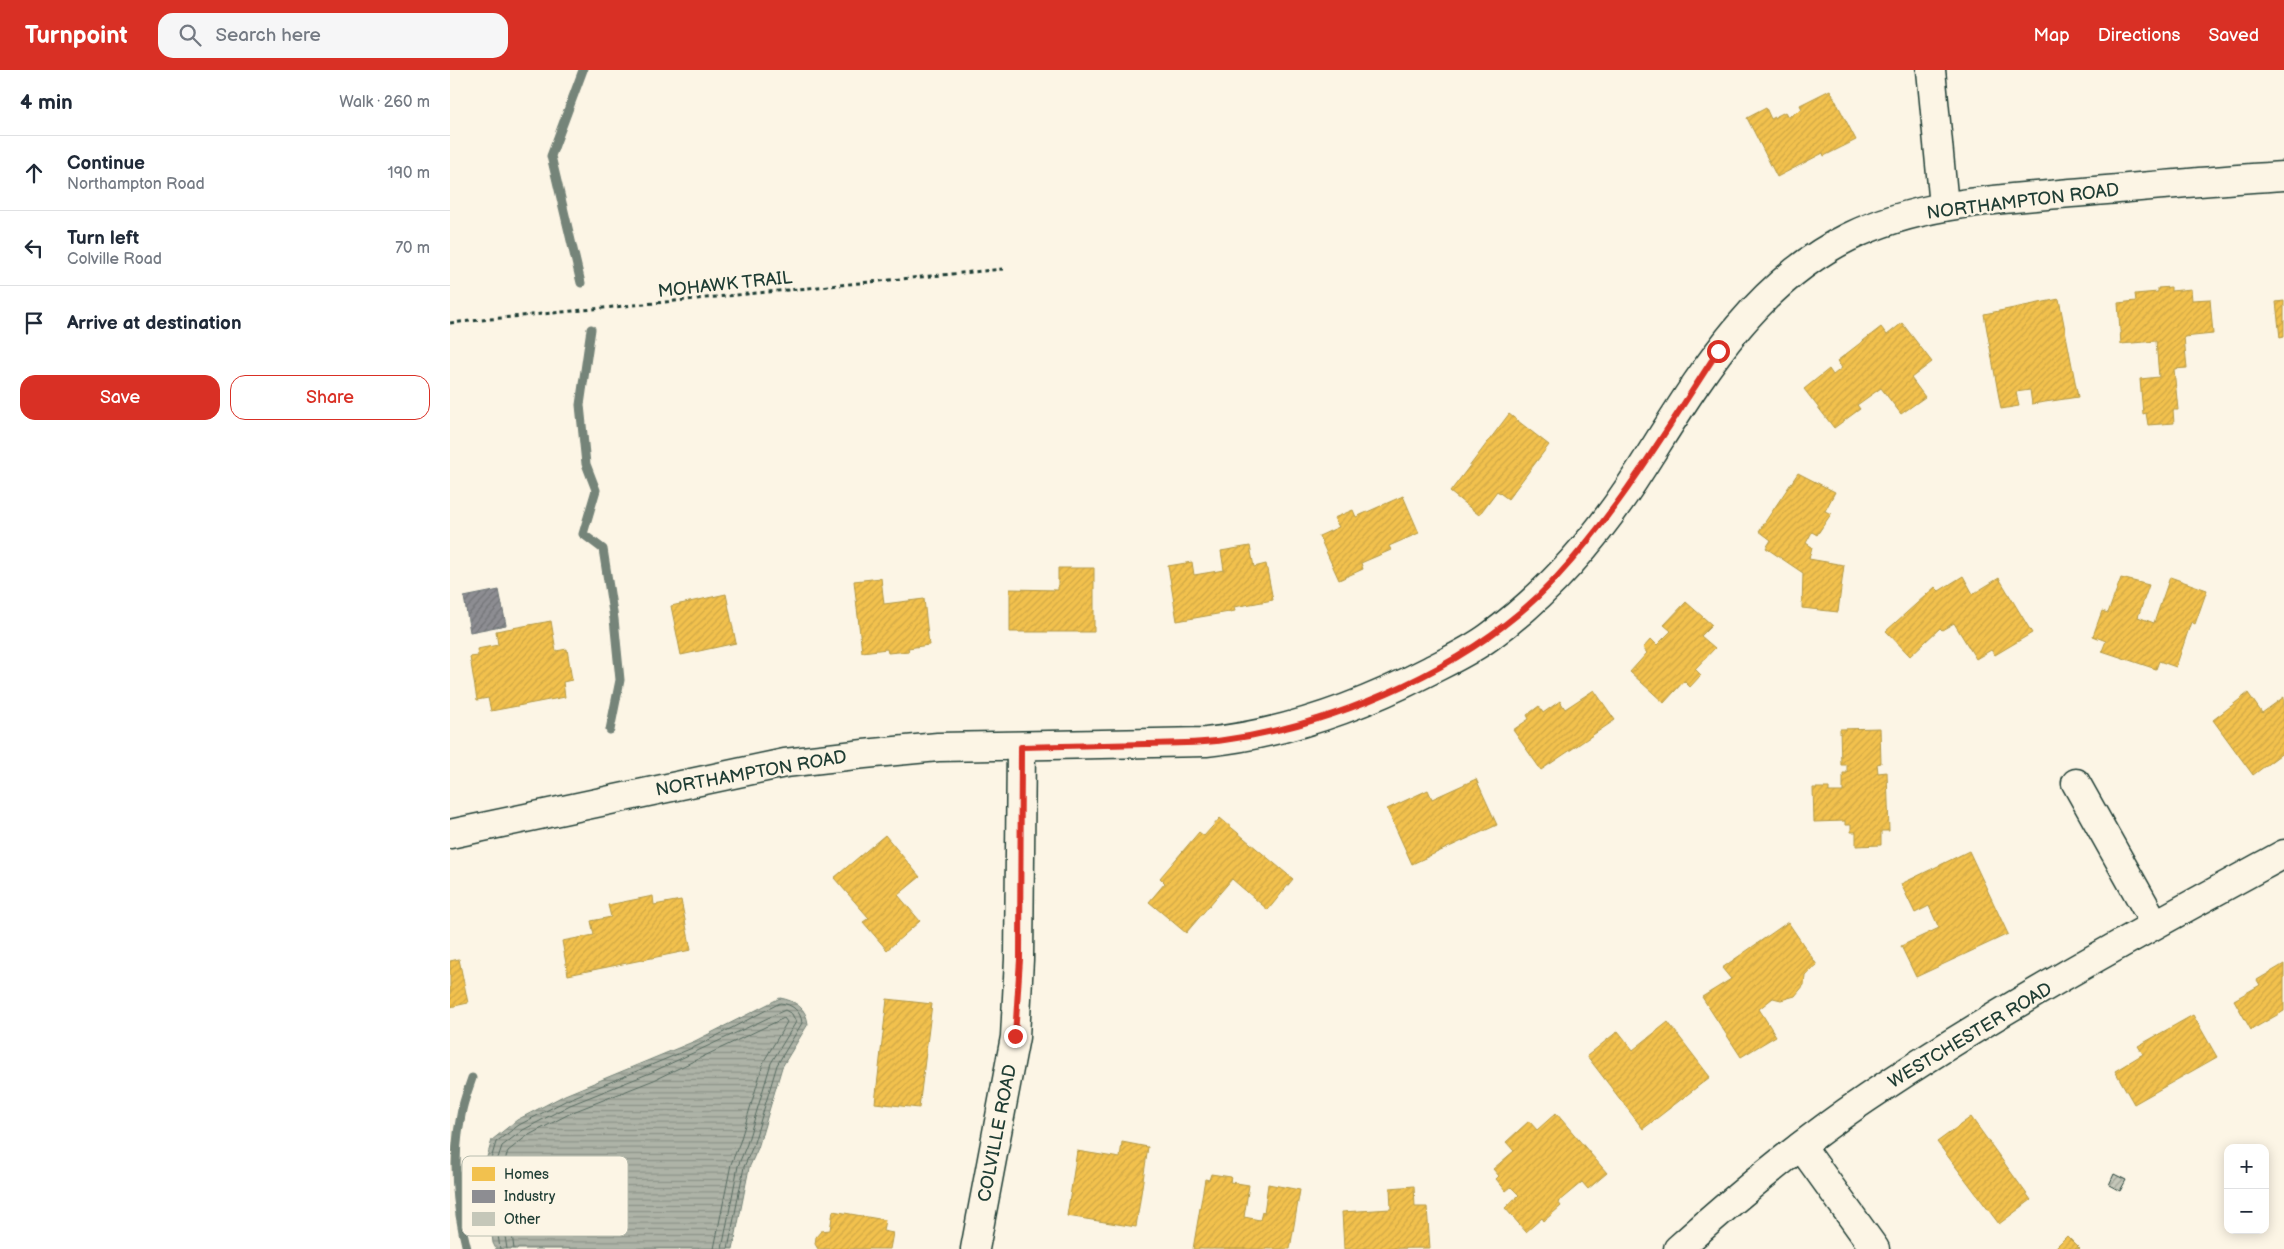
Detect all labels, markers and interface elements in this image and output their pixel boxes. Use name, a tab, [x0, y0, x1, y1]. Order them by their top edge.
search box	[158, 13, 508, 58]
text: Turnpoint	[25, 21, 128, 50]
icon: search	[176, 21, 204, 49]
text: Search here	[216, 24, 321, 47]
text: Map	[2034, 25, 2070, 46]
text: Directions	[2098, 25, 2180, 46]
text: Saved	[2208, 25, 2259, 46]
text: 4 min	[20, 90, 73, 115]
text: Walk · 260 m	[339, 93, 430, 112]
text: Continue	[67, 152, 145, 175]
icon: ahead	[20, 159, 48, 187]
text: 190 m	[388, 164, 430, 183]
text: Northampton Road	[67, 175, 205, 194]
street label: NORTHAMPTON ROAD	[1926, 179, 2121, 224]
text: Turn left	[67, 227, 139, 250]
icon: left	[20, 234, 48, 262]
text: 70 m	[395, 239, 430, 258]
text: Colville Road	[67, 250, 162, 269]
street label: MOHAWK TRAIL	[657, 267, 794, 302]
icon: arrive	[20, 309, 48, 337]
text: Arrive at destination	[67, 312, 242, 335]
route start	[1707, 340, 1730, 363]
button: Save	[20, 375, 220, 420]
button: Share	[230, 375, 430, 420]
street label: NORTHAMPTON ROAD	[654, 746, 848, 801]
street label: WESTCHESTER ROAD	[1885, 978, 2056, 1093]
route end	[1004, 1025, 1027, 1048]
street label: COLVILLE ROAD	[974, 1063, 1021, 1204]
map controls	[2224, 1144, 2269, 1234]
button: +	[2224, 1144, 2269, 1189]
legend	[462, 1156, 628, 1236]
text: Homes	[504, 1166, 549, 1183]
text: Industry	[504, 1188, 556, 1205]
button: −	[2224, 1189, 2269, 1234]
text: Other	[504, 1211, 541, 1228]

